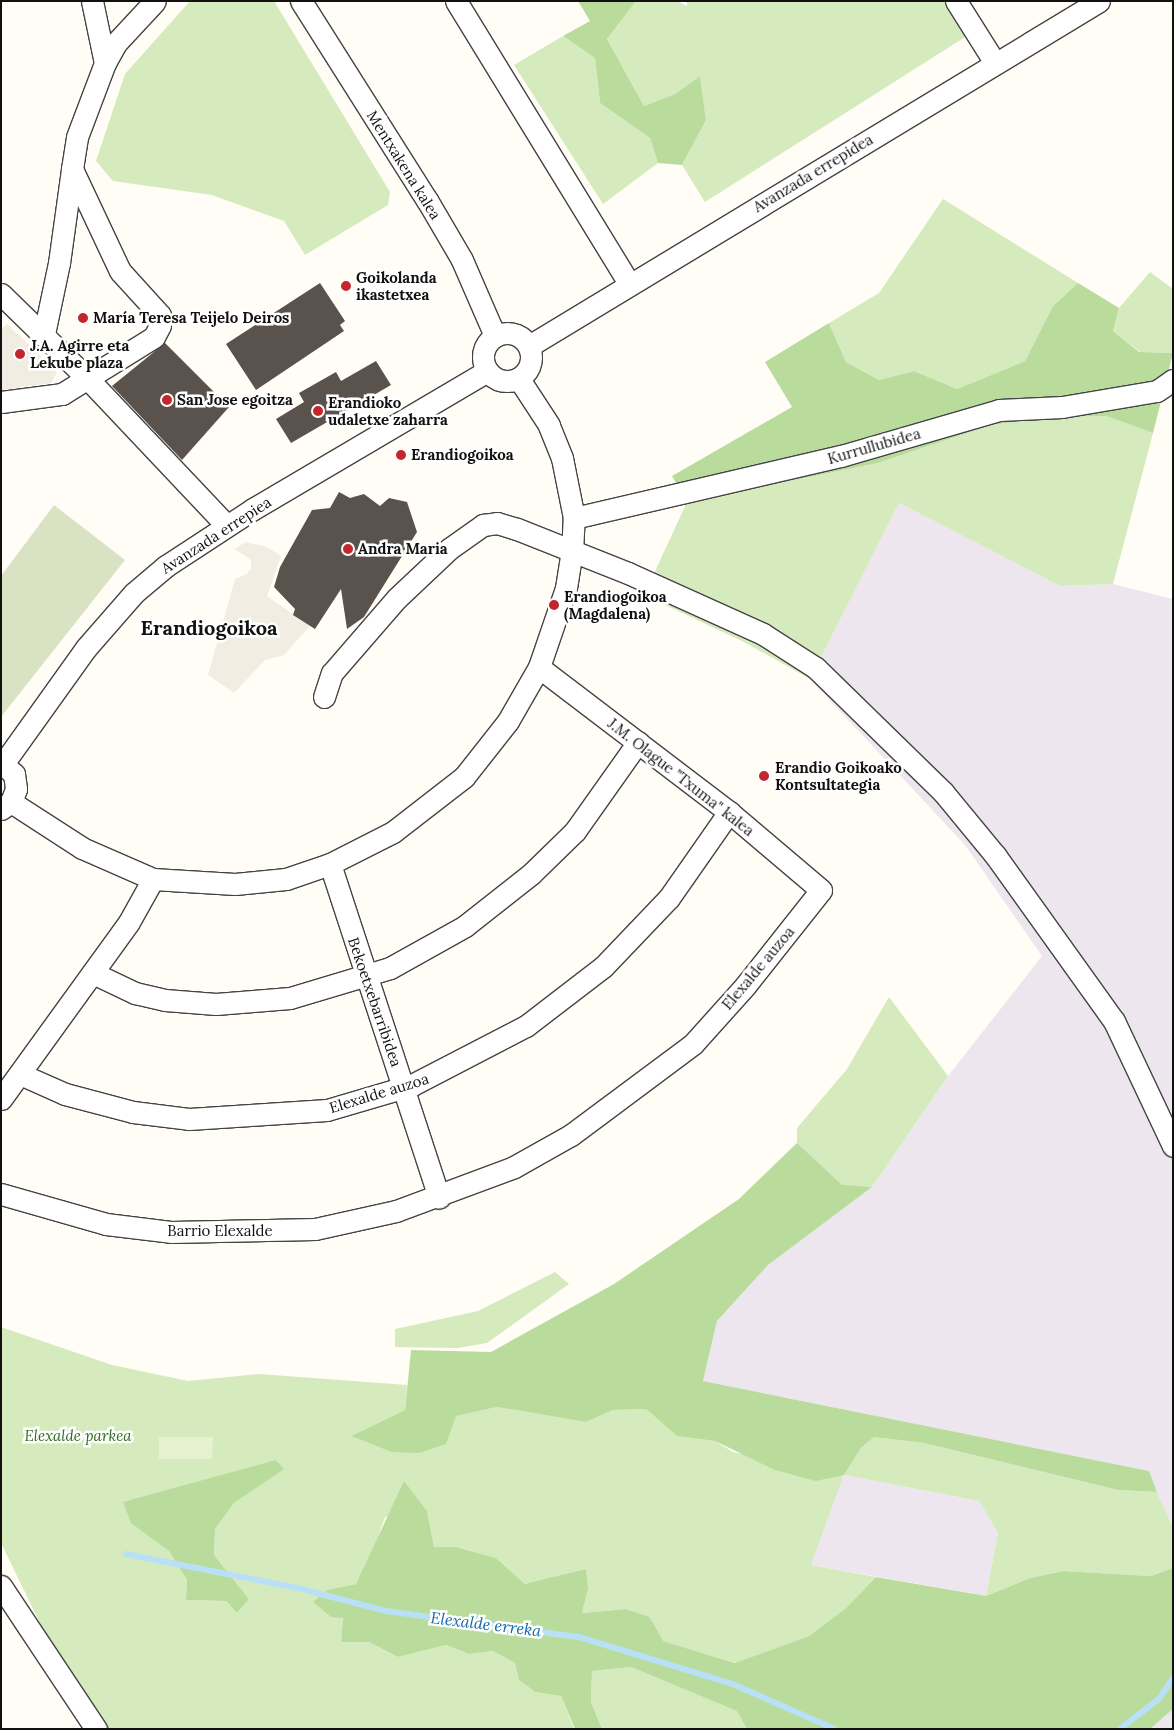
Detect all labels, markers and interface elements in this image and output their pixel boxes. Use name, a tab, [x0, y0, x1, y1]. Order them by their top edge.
street label: Mentxakena kalea	[363, 107, 445, 223]
street label: Avanzada errepidea	[750, 130, 876, 216]
place label: Goikolanda ikastetxea	[356, 268, 437, 303]
marker: Goikolanda ikastetxea	[340, 280, 352, 292]
place label: María Teresa Teijelo Deiros	[93, 309, 289, 327]
marker: María Teresa Teijelo Deiros	[77, 312, 89, 324]
place label: J.A. Agirre eta Lekube plaza	[30, 336, 129, 371]
marker: J.A. Agirre eta Lekube plaza	[14, 348, 26, 360]
place label: San Jose egoitza	[177, 391, 293, 409]
place label: Erandioko udaletxe zaharra	[328, 393, 448, 428]
marker: San Jose egoitza	[161, 394, 173, 406]
marker: Erandioko udaletxe zaharra	[312, 405, 324, 417]
street label: Kurrullubidea	[825, 424, 923, 468]
place label: Erandiogoikoa	[411, 446, 514, 464]
marker: Erandiogoikoa	[395, 449, 407, 461]
street label: Avanzada errepiea	[158, 493, 274, 577]
place label: Andra Maria	[358, 540, 448, 558]
marker: Andra Maria	[342, 543, 354, 555]
place label: Erandiogoikoa (Magdalena)	[564, 587, 667, 622]
marker: Erandiogoikoa (Magdalena)	[548, 599, 560, 611]
district label: Erandiogoikoa	[141, 615, 277, 639]
street label: J.M. Olague "Txuma" kalea	[604, 714, 758, 840]
place label: Erandio Goikoako Kontsultategia	[775, 758, 902, 793]
marker: Erandio Goikoako Kontsultategia	[757, 769, 771, 783]
street label: Elexalde auzoa	[718, 923, 798, 1013]
street label: Bekoetxebarribidea	[344, 935, 406, 1069]
street label: Elexalde auzoa	[327, 1069, 431, 1117]
street label: Barrio Elexalde	[167, 1222, 273, 1240]
park label: Elexalde parkea	[24, 1427, 132, 1445]
water label: Elexalde erreka	[430, 1608, 542, 1640]

